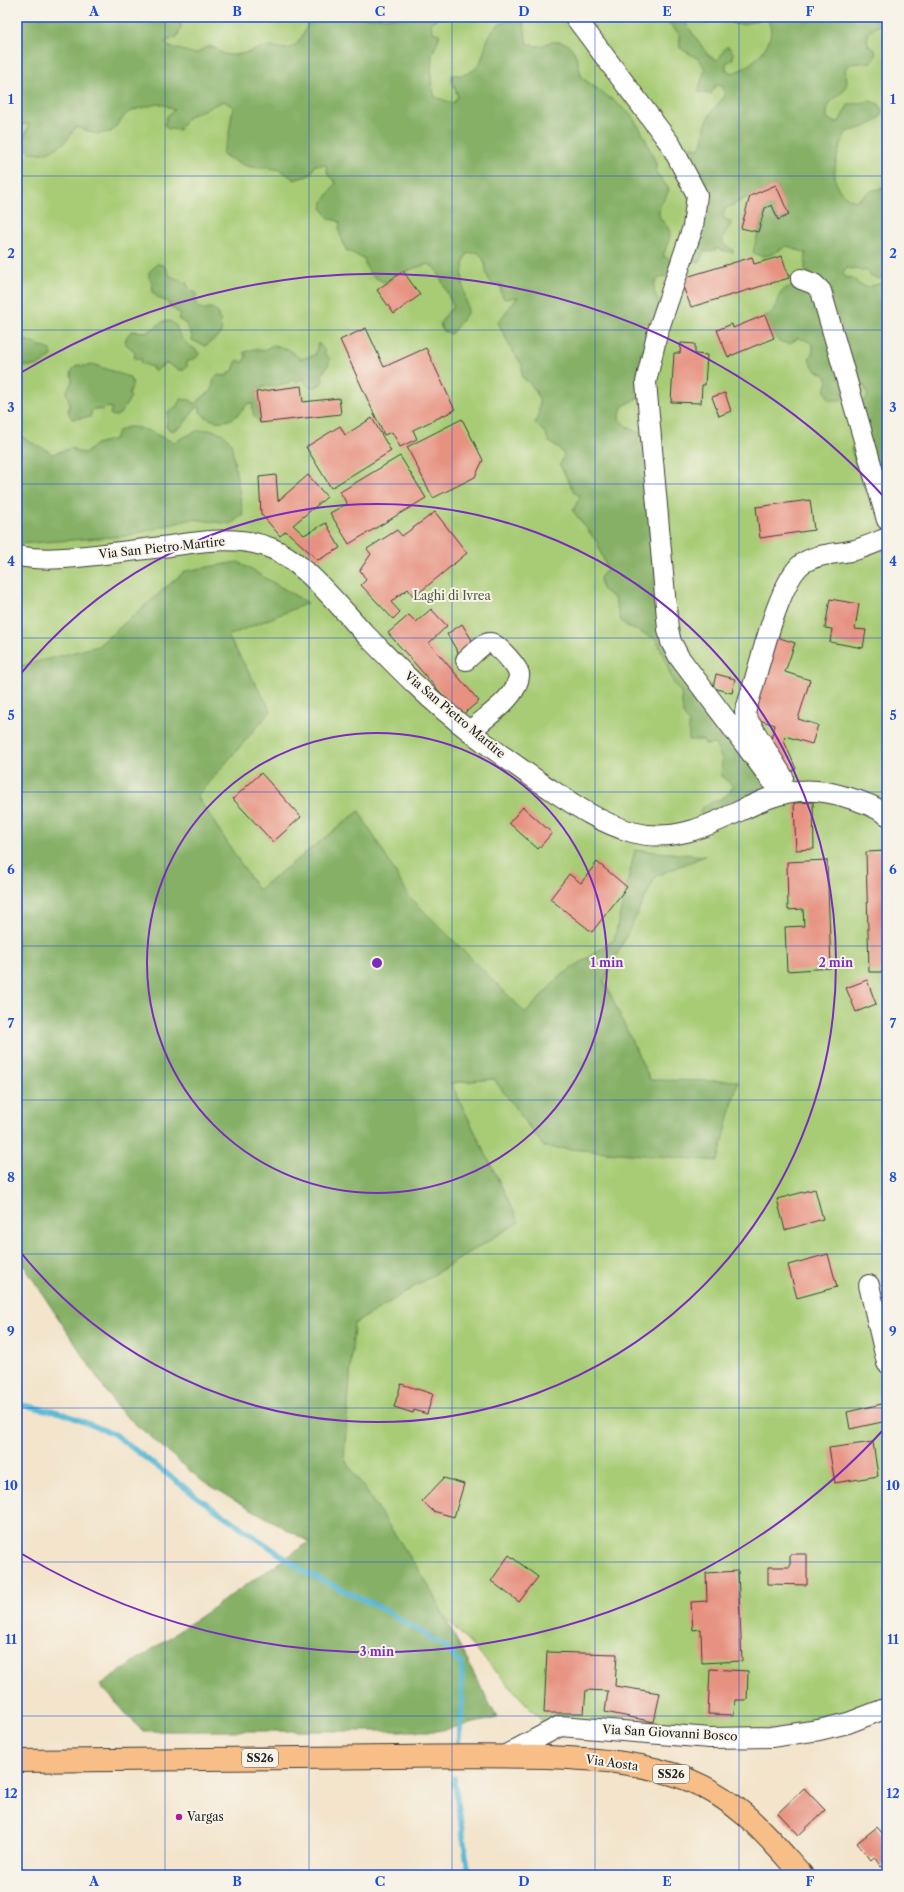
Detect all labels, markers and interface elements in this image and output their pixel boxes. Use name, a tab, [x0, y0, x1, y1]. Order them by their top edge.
text: A	[88, 3, 100, 19]
text: B	[232, 3, 242, 19]
text: C	[375, 3, 385, 19]
text: D	[518, 3, 530, 19]
text: E	[662, 3, 672, 19]
text: F	[806, 3, 815, 19]
text: 1	[8, 91, 14, 107]
text: 1	[890, 91, 896, 107]
text: 2	[7, 245, 15, 261]
text: 2	[889, 245, 897, 261]
text: 3	[7, 399, 15, 415]
text: 3	[889, 399, 897, 415]
street label: Via San Pietro Martire	[97, 533, 226, 562]
text: 4	[7, 553, 15, 569]
text: 4	[889, 553, 897, 569]
park label: Laghi di Ivrea	[413, 588, 492, 603]
street label: Via San Pietro Martire	[401, 667, 509, 761]
text: 5	[7, 707, 15, 723]
text: 5	[889, 707, 897, 723]
text: 6	[7, 861, 15, 877]
text: 6	[889, 861, 897, 877]
text: 1 min	[591, 955, 624, 970]
text: 2 min	[819, 955, 854, 970]
centre of rings	[370, 956, 384, 970]
text: 7	[8, 1015, 15, 1031]
text: 7	[890, 1015, 897, 1031]
text: 8	[7, 1169, 15, 1185]
text: 8	[889, 1169, 897, 1185]
text: 9	[7, 1323, 15, 1339]
text: 9	[889, 1323, 897, 1339]
text: 10	[4, 1477, 18, 1493]
text: 10	[886, 1477, 900, 1493]
text: 11	[5, 1631, 17, 1647]
text: 11	[887, 1631, 899, 1647]
text: 3 min	[360, 1644, 395, 1659]
street label: Via San Giovanni Bosco	[601, 1721, 738, 1744]
road number: SS26	[242, 1749, 278, 1767]
street label: Via Aosta	[584, 1751, 640, 1774]
road number: SS26	[653, 1765, 689, 1783]
text: 12	[4, 1785, 18, 1801]
text: 12	[886, 1785, 900, 1801]
place label: Vargas	[186, 1809, 224, 1824]
marker: Vargas	[174, 1812, 184, 1822]
text: A	[88, 1873, 100, 1889]
text: B	[232, 1873, 242, 1889]
text: C	[375, 1873, 385, 1889]
text: D	[518, 1873, 530, 1889]
text: E	[662, 1873, 672, 1889]
text: F	[806, 1873, 815, 1889]

